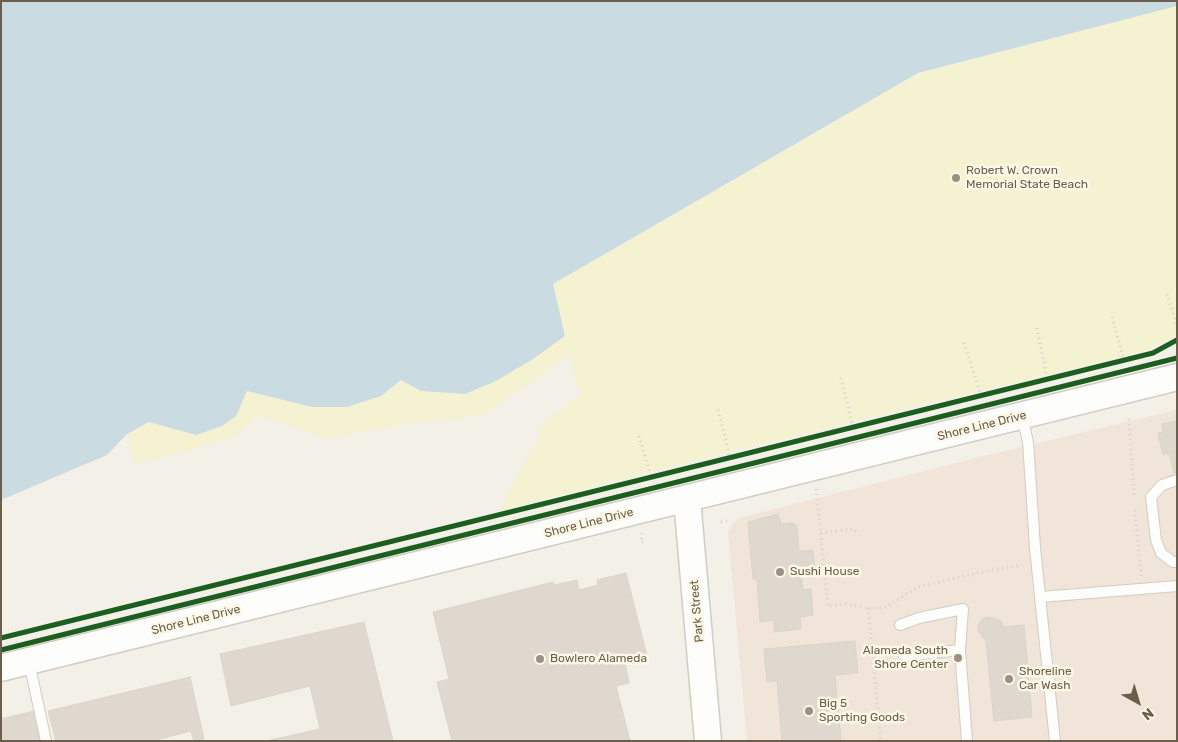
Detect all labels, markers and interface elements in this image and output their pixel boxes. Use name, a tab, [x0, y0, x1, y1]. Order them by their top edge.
place label: Robert W. Crown Memorial State Beach	[966, 164, 1088, 192]
marker: Robert W. Crown Memorial State Beach	[950, 172, 962, 184]
street label: Shore Line Drive	[936, 408, 1028, 444]
street label: Shore Line Drive	[543, 505, 635, 541]
place label: Sushi House	[790, 565, 859, 579]
marker: Sushi House	[774, 566, 786, 578]
street label: Park Street	[687, 579, 707, 643]
street label: Shore Line Drive	[150, 602, 242, 638]
place label: Alameda South Shore Center	[863, 644, 948, 672]
place label: Bowlero Alameda	[550, 652, 647, 666]
marker: Alameda South Shore Center	[952, 652, 964, 664]
marker: Bowlero Alameda	[534, 653, 546, 665]
place label: Shoreline Car Wash	[1019, 665, 1072, 693]
marker: Shoreline Car Wash	[1003, 673, 1015, 685]
north arrow	[1113, 677, 1163, 727]
place label: Big 5 Sporting Goods	[819, 697, 905, 725]
text: N	[1138, 704, 1157, 724]
marker: Big 5 Sporting Goods	[803, 705, 815, 717]

